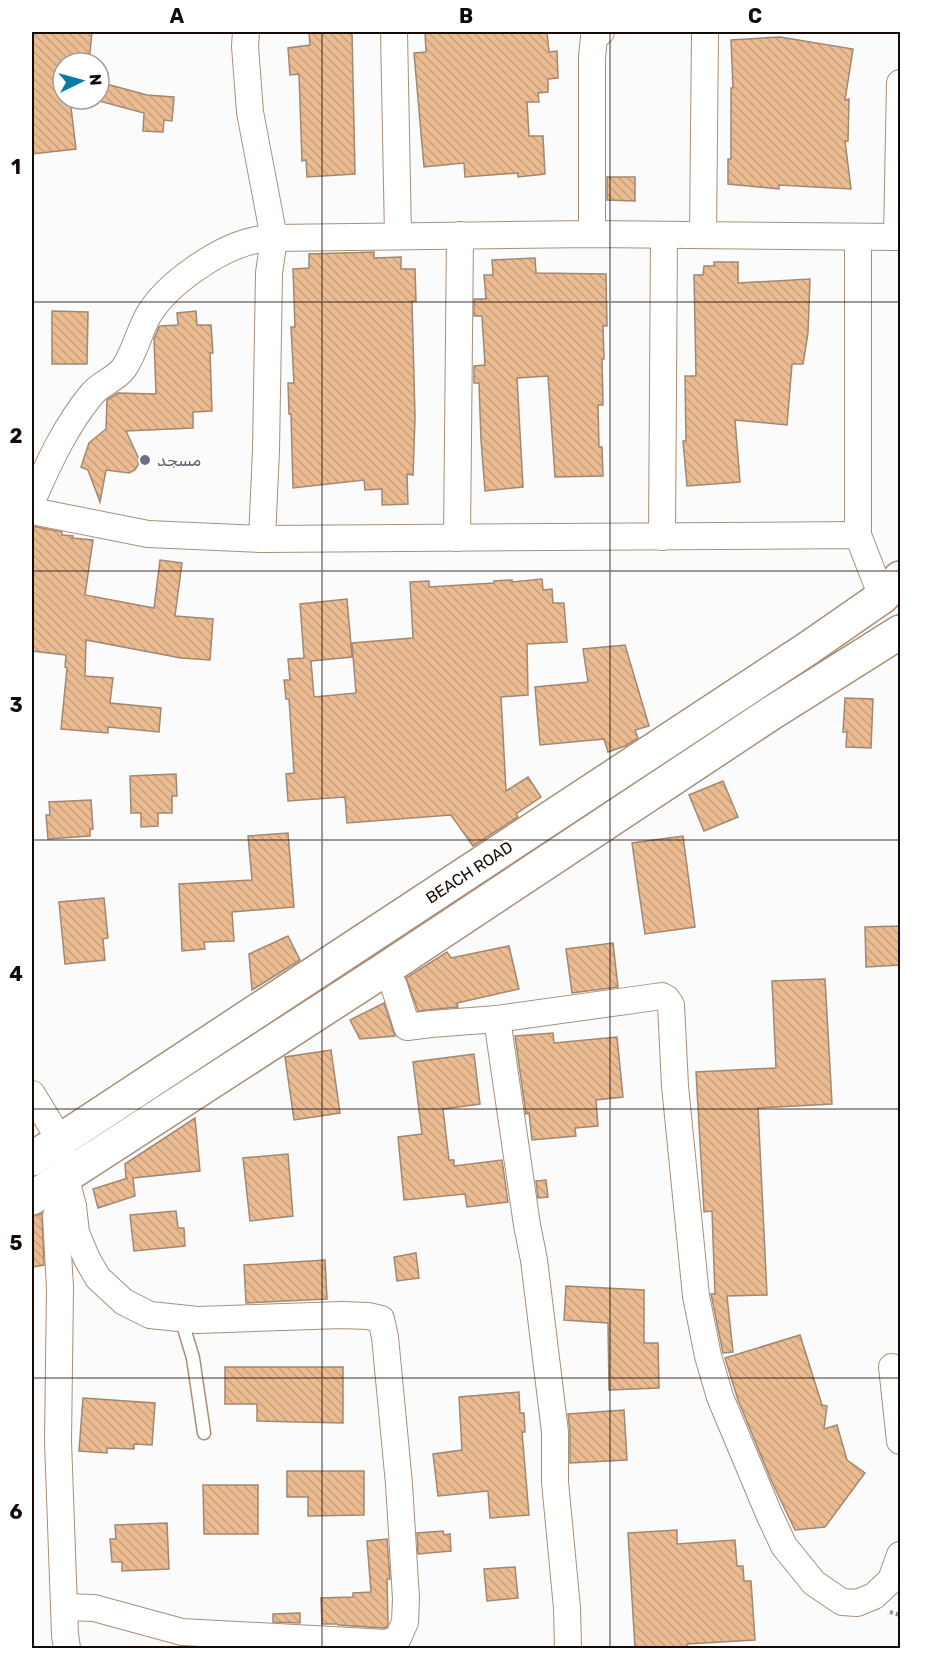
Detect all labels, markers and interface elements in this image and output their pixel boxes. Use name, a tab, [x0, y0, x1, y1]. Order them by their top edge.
text: A	[170, 4, 185, 28]
text: B	[459, 4, 473, 28]
text: C	[748, 4, 762, 28]
north arrow	[51, 51, 111, 111]
text: N	[85, 73, 105, 86]
text: 1	[11, 155, 21, 179]
text: 2	[10, 424, 23, 448]
place label: مسجد	[157, 451, 201, 470]
marker: مسجد	[138, 453, 152, 467]
text: 3	[9, 693, 23, 717]
street label: BEACH ROAD	[422, 837, 516, 908]
text: 4	[9, 962, 23, 986]
text: 5	[10, 1231, 23, 1255]
text: 6	[9, 1500, 23, 1524]

